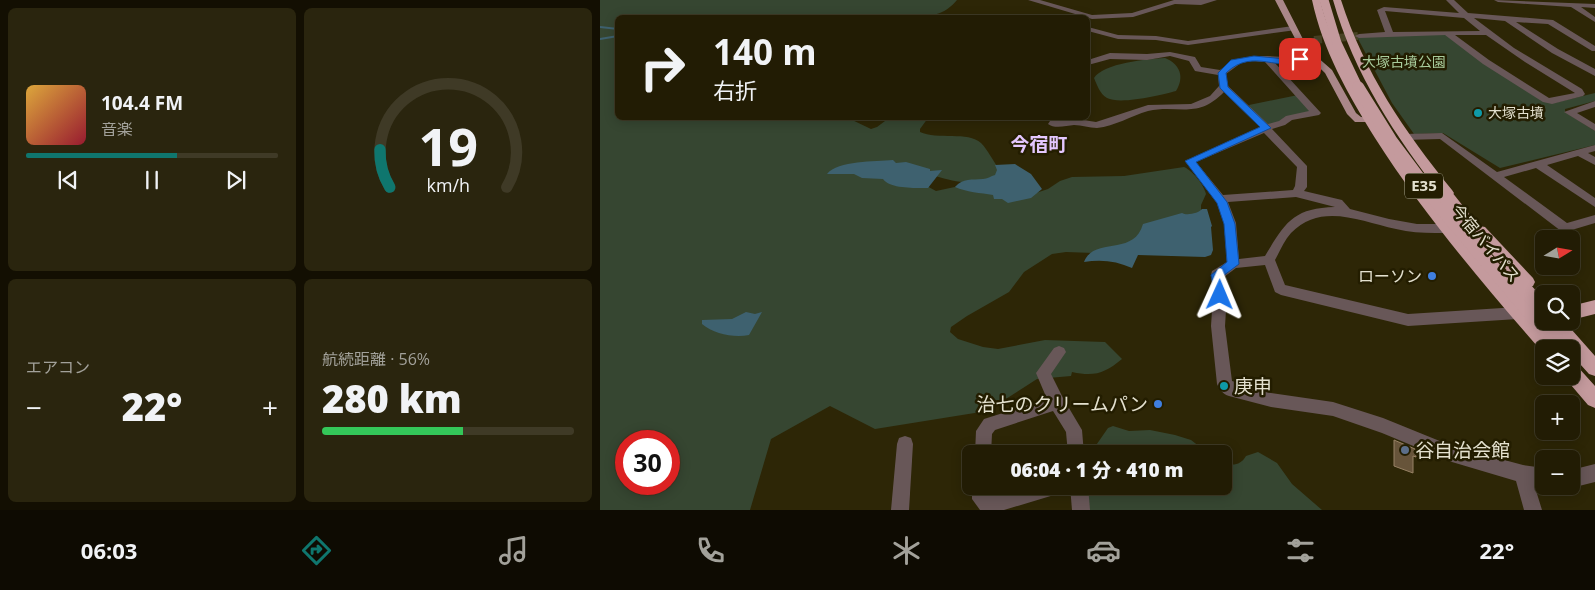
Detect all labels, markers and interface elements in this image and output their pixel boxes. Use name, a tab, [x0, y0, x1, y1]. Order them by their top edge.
text: 140 m	[713, 28, 817, 75]
icon: right	[630, 35, 695, 100]
pin	[1279, 38, 1321, 80]
icon: arrive	[1286, 45, 1314, 73]
park label: 大塚古墳公園	[1362, 52, 1446, 71]
text: 右折	[713, 75, 757, 105]
text: 104.4 FM	[101, 90, 183, 116]
place label: 大塚古墳	[1488, 103, 1544, 122]
marker: 大塚古墳	[1472, 107, 1484, 119]
text: 19	[418, 110, 478, 181]
text: 音楽	[101, 118, 133, 140]
district label: 今宿町	[1010, 131, 1068, 157]
icon: previous	[54, 166, 82, 194]
icon: pause	[138, 166, 166, 194]
icon: next	[222, 166, 250, 194]
text: km/h	[426, 173, 470, 197]
road number: E35	[1405, 174, 1443, 198]
street label: 今宿バイパス	[1447, 199, 1525, 287]
north arrow	[1535, 230, 1580, 275]
map controls	[1535, 230, 1580, 495]
place label: ローソン	[1358, 265, 1422, 287]
position arrow	[1193, 268, 1245, 320]
marker: ローソン	[1426, 270, 1438, 282]
button: search	[1535, 285, 1580, 330]
button: layers	[1535, 340, 1580, 385]
text: 航続距離 · 56%	[322, 348, 430, 370]
text: エアコン	[26, 356, 90, 378]
text: 280 km	[322, 372, 462, 424]
place label: 庚申	[1234, 373, 1272, 399]
text: 22°	[122, 380, 182, 432]
marker: 庚申	[1218, 380, 1230, 392]
text: −	[26, 388, 42, 426]
text: +	[262, 388, 278, 426]
place label: 治七のクリームパン	[977, 391, 1148, 417]
button: +	[1535, 395, 1580, 440]
marker: 治七のクリームパン	[1152, 398, 1164, 410]
speed limit sign: 30	[615, 430, 680, 495]
place label: 谷自治会館	[1415, 437, 1510, 463]
marker: 谷自治会館	[1399, 444, 1411, 456]
button: −	[1535, 450, 1580, 495]
text: 06:04 · 1 分 · 410 m	[1010, 457, 1184, 483]
icon: directions	[299, 533, 334, 568]
icon: music	[496, 533, 531, 568]
icon: phone	[693, 533, 728, 568]
icon: climate	[889, 533, 924, 568]
icon: car	[1086, 533, 1121, 568]
icon: filters	[1283, 533, 1318, 568]
text: 06:03	[81, 535, 137, 565]
text: 22°	[1479, 535, 1514, 565]

